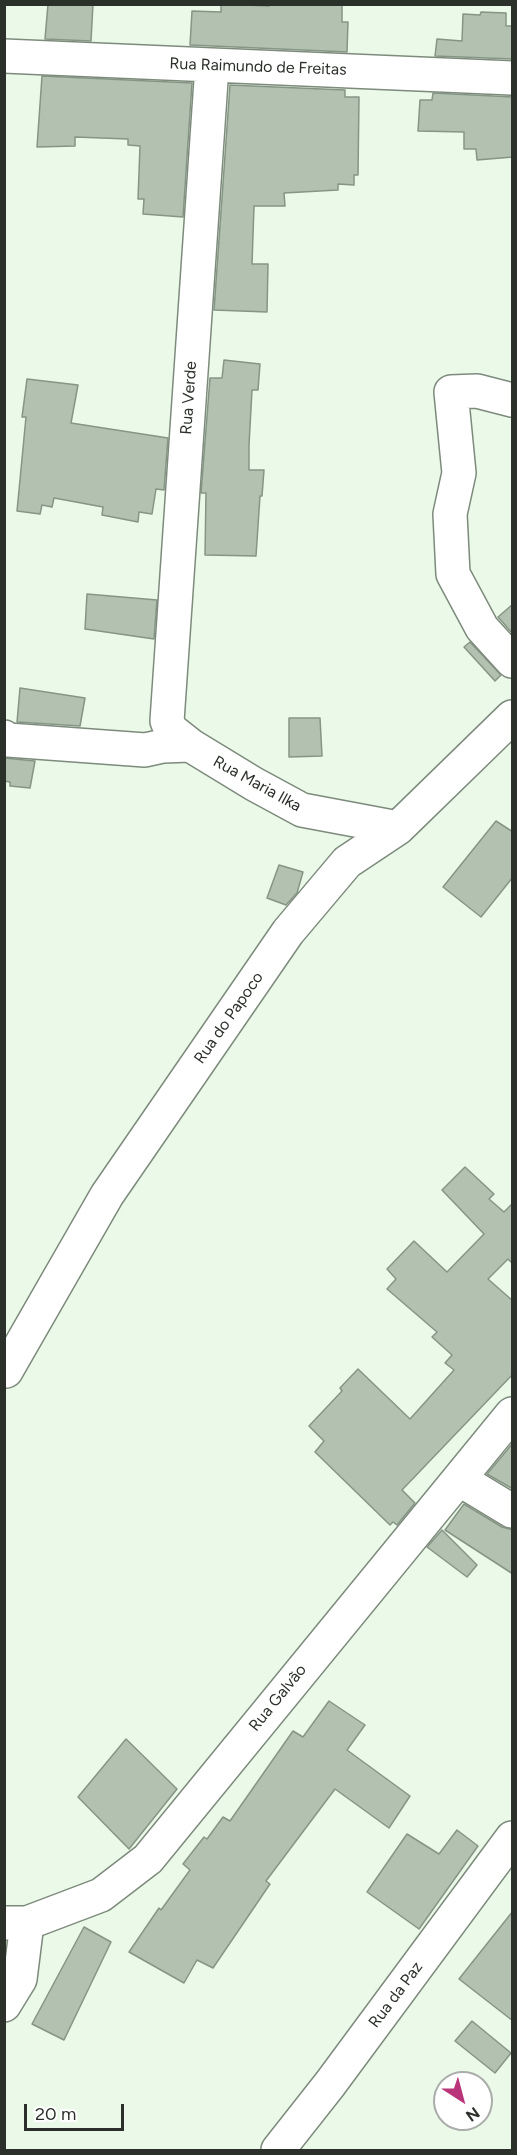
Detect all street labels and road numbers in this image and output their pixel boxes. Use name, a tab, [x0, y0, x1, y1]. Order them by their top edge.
street label: Rua Raimundo de Freitas	[169, 54, 347, 80]
street label: Rua Verde	[177, 361, 201, 435]
street label: Rua Maria Ilka	[210, 752, 304, 816]
street label: Rua do Papoco	[190, 968, 268, 1068]
street label: Rua Galvão	[245, 1661, 311, 1735]
street label: Rua da Paz	[365, 1958, 427, 2032]

